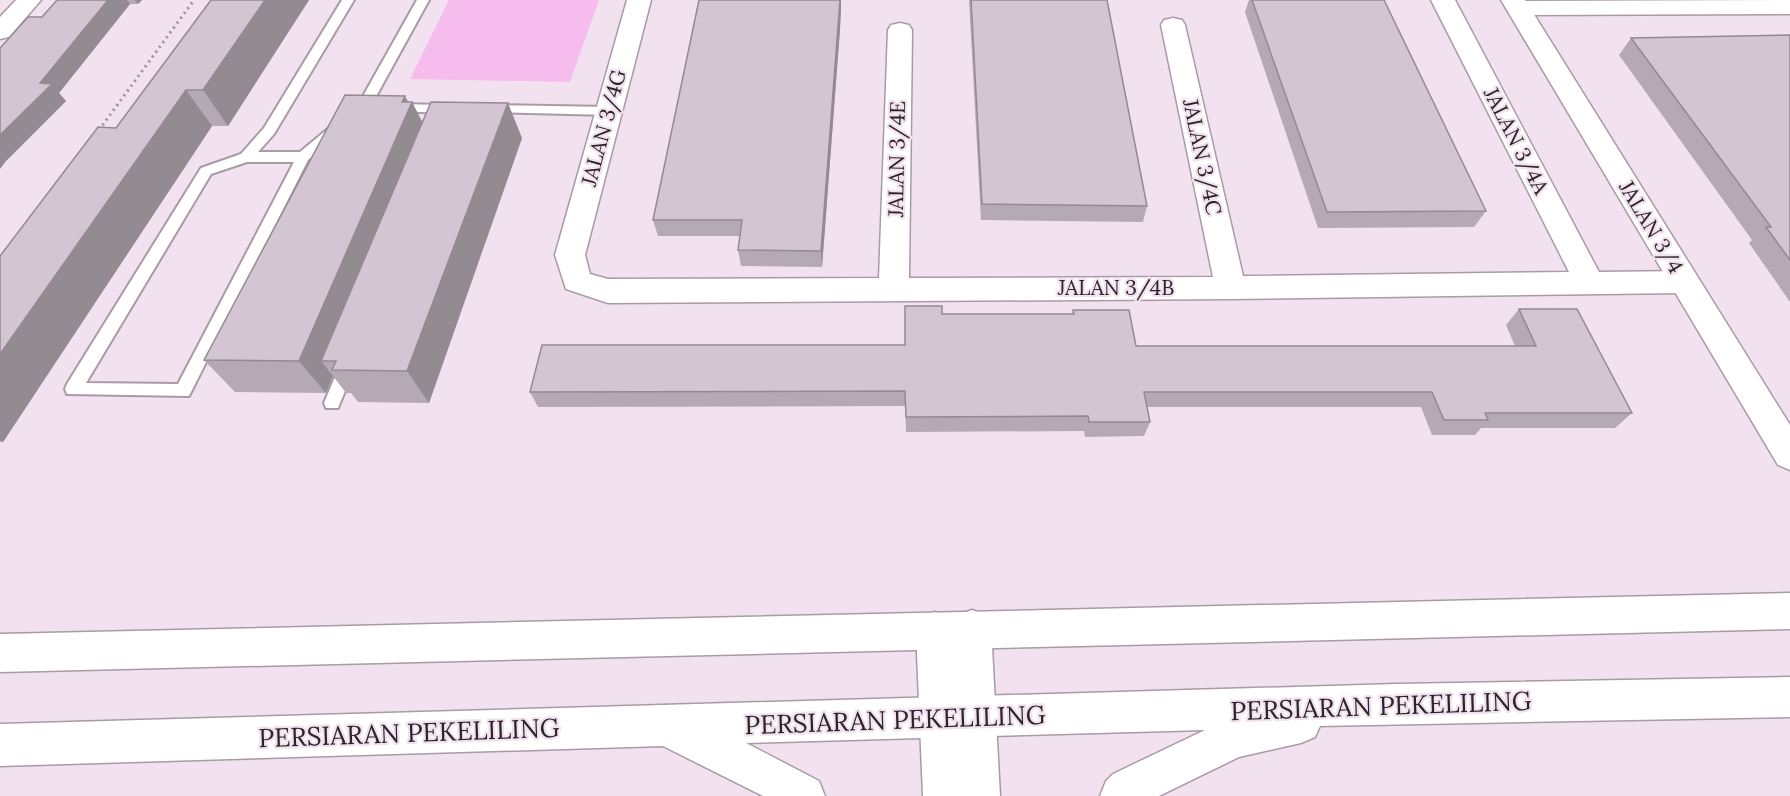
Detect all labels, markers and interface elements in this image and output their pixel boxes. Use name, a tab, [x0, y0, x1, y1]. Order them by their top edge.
street label: JALAN 3/4G	[575, 67, 632, 190]
street label: JALAN 3/4A	[1478, 82, 1555, 200]
street label: JALAN 3/4C	[1177, 95, 1228, 218]
street label: JALAN 3/4E	[882, 101, 911, 218]
street label: JALAN 3/4	[1613, 175, 1690, 278]
street label: JALAN 3/4B	[1057, 274, 1174, 301]
street label: PERSIARAN PEKELILING	[1230, 684, 1532, 727]
street label: PERSIARAN PEKELILING	[744, 698, 1046, 741]
street label: PERSIARAN PEKELILING	[258, 711, 560, 754]

